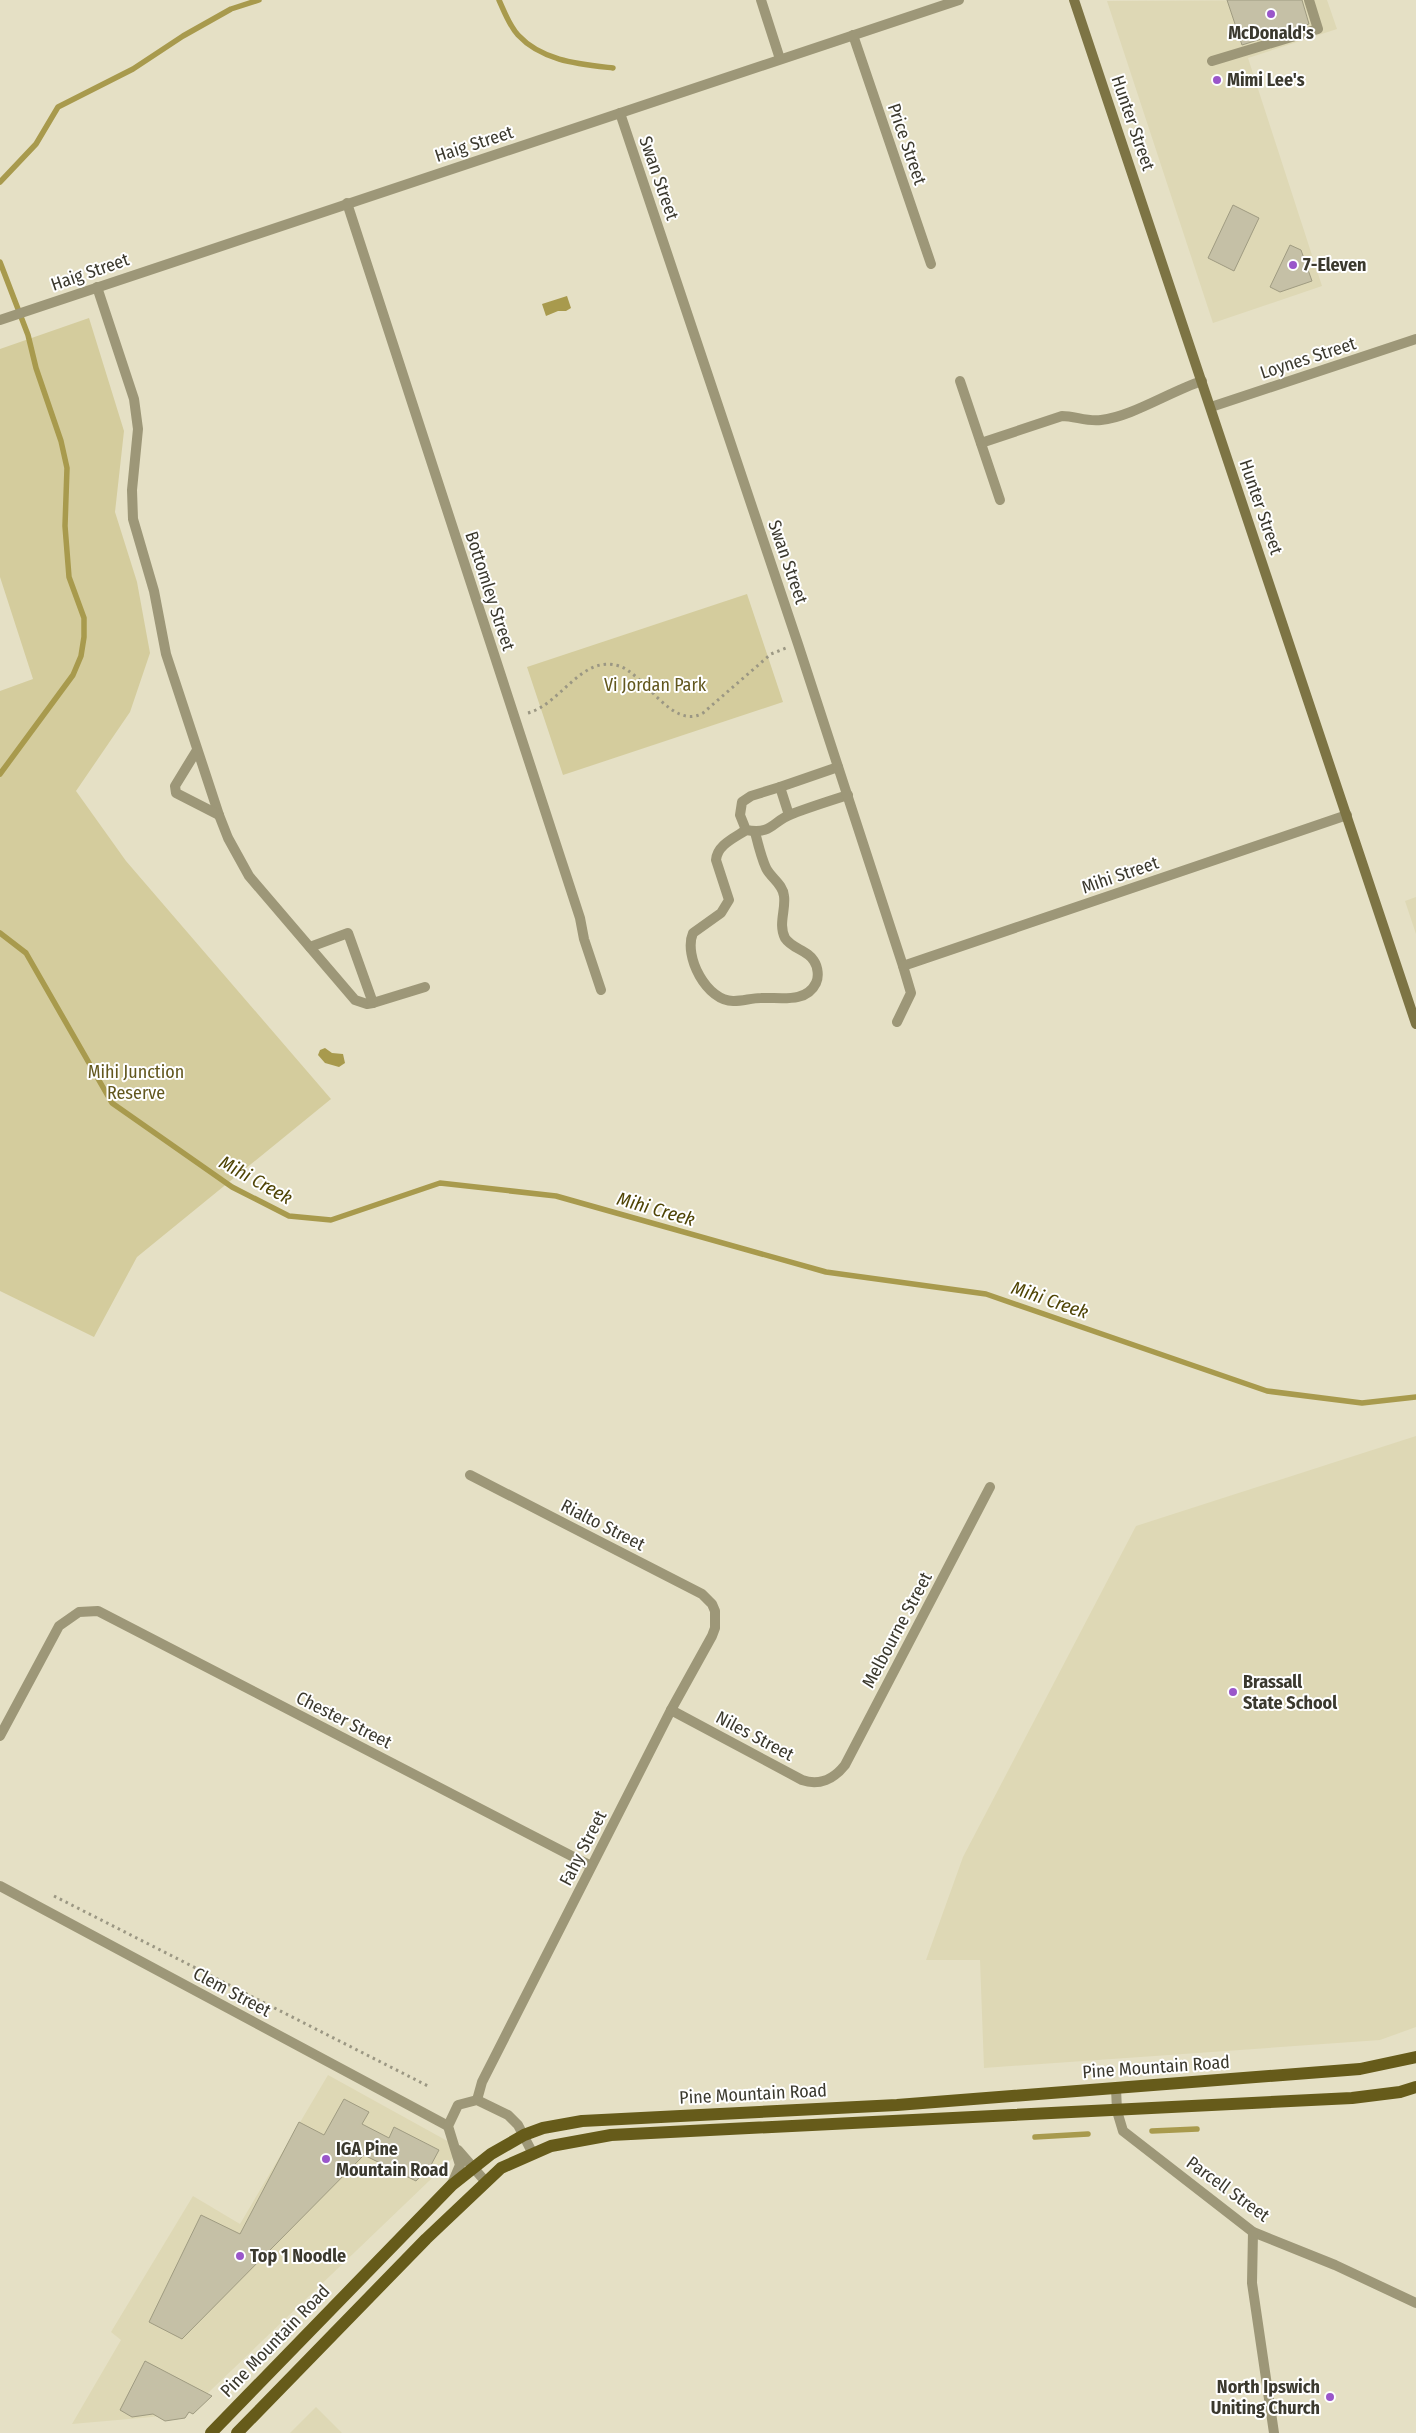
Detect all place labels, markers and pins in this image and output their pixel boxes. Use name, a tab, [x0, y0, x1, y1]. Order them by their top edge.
marker: McDonald's	[1265, 8, 1277, 20]
place label: McDonald's	[1228, 22, 1314, 44]
place label: Mimi Lee's	[1227, 69, 1305, 91]
marker: Mimi Lee's	[1211, 74, 1223, 86]
place label: 7-Eleven	[1303, 254, 1366, 276]
marker: 7-Eleven	[1287, 259, 1299, 271]
place label: Brassall State School	[1243, 1671, 1337, 1714]
marker: Brassall State School	[1227, 1686, 1239, 1698]
place label: IGA Pine Mountain Road	[336, 2138, 448, 2181]
marker: IGA Pine Mountain Road	[320, 2153, 332, 2165]
place label: Top 1 Noodle	[250, 2245, 346, 2267]
marker: Top 1 Noodle	[234, 2250, 246, 2262]
place label: North Ipswich Uniting Church	[1211, 2376, 1320, 2419]
marker: North Ipswich Uniting Church	[1324, 2391, 1336, 2403]

